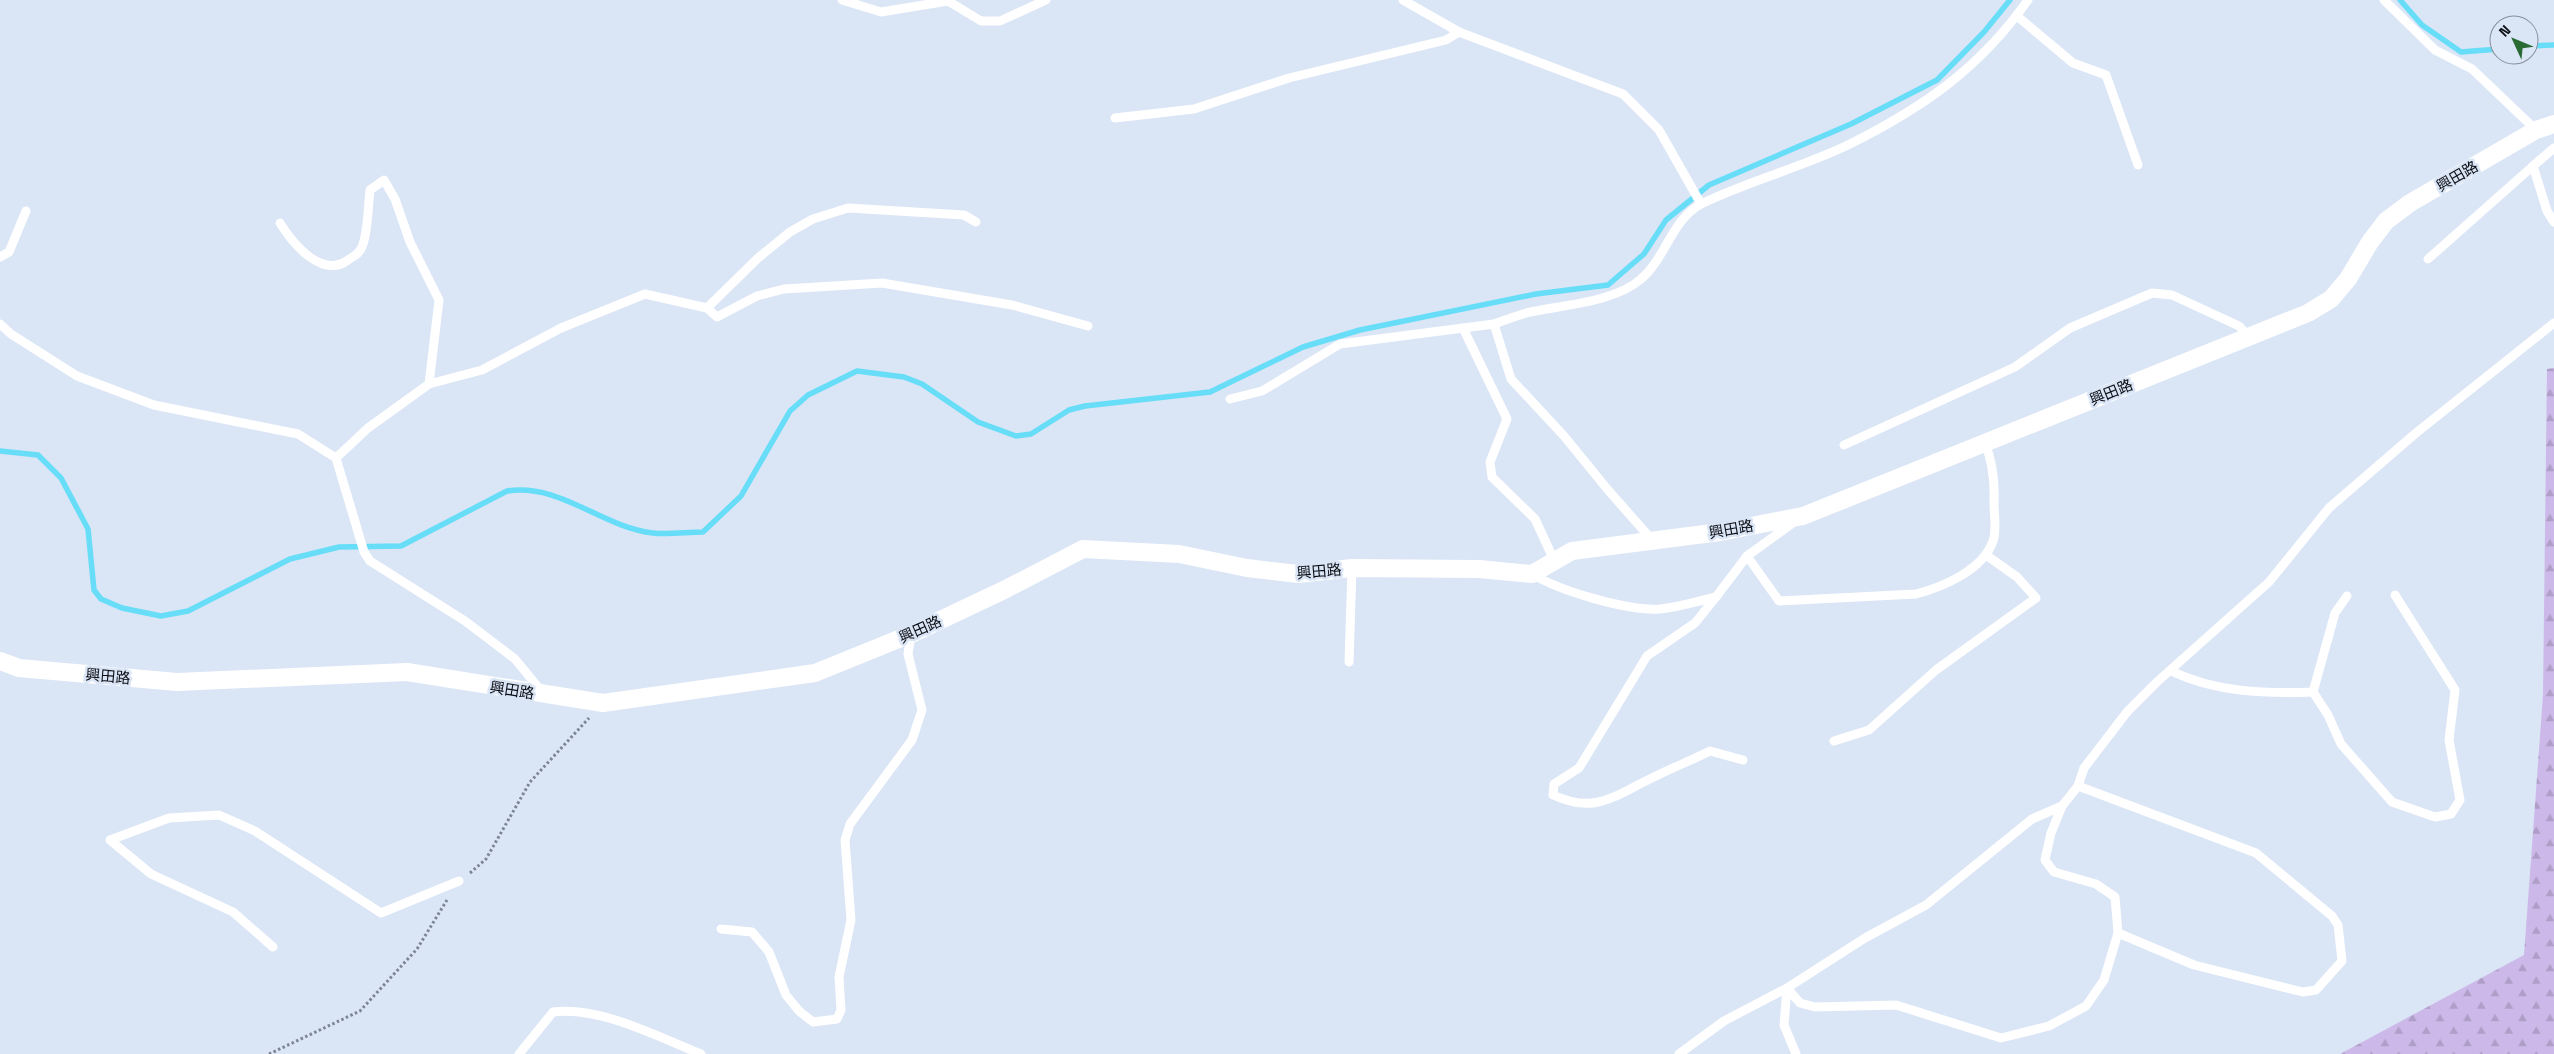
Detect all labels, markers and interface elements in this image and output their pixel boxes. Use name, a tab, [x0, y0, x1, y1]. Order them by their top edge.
north arrow	[2489, 15, 2539, 65]
text: N	[2495, 21, 2514, 41]
street label: 興田路	[2433, 157, 2481, 195]
street label: 興田路	[2087, 375, 2135, 409]
street label: 興田路	[1707, 516, 1755, 542]
street label: 興田路	[1296, 560, 1342, 582]
street label: 興田路	[896, 611, 944, 647]
street label: 興田路	[85, 665, 131, 687]
street label: 興田路	[488, 677, 536, 703]

